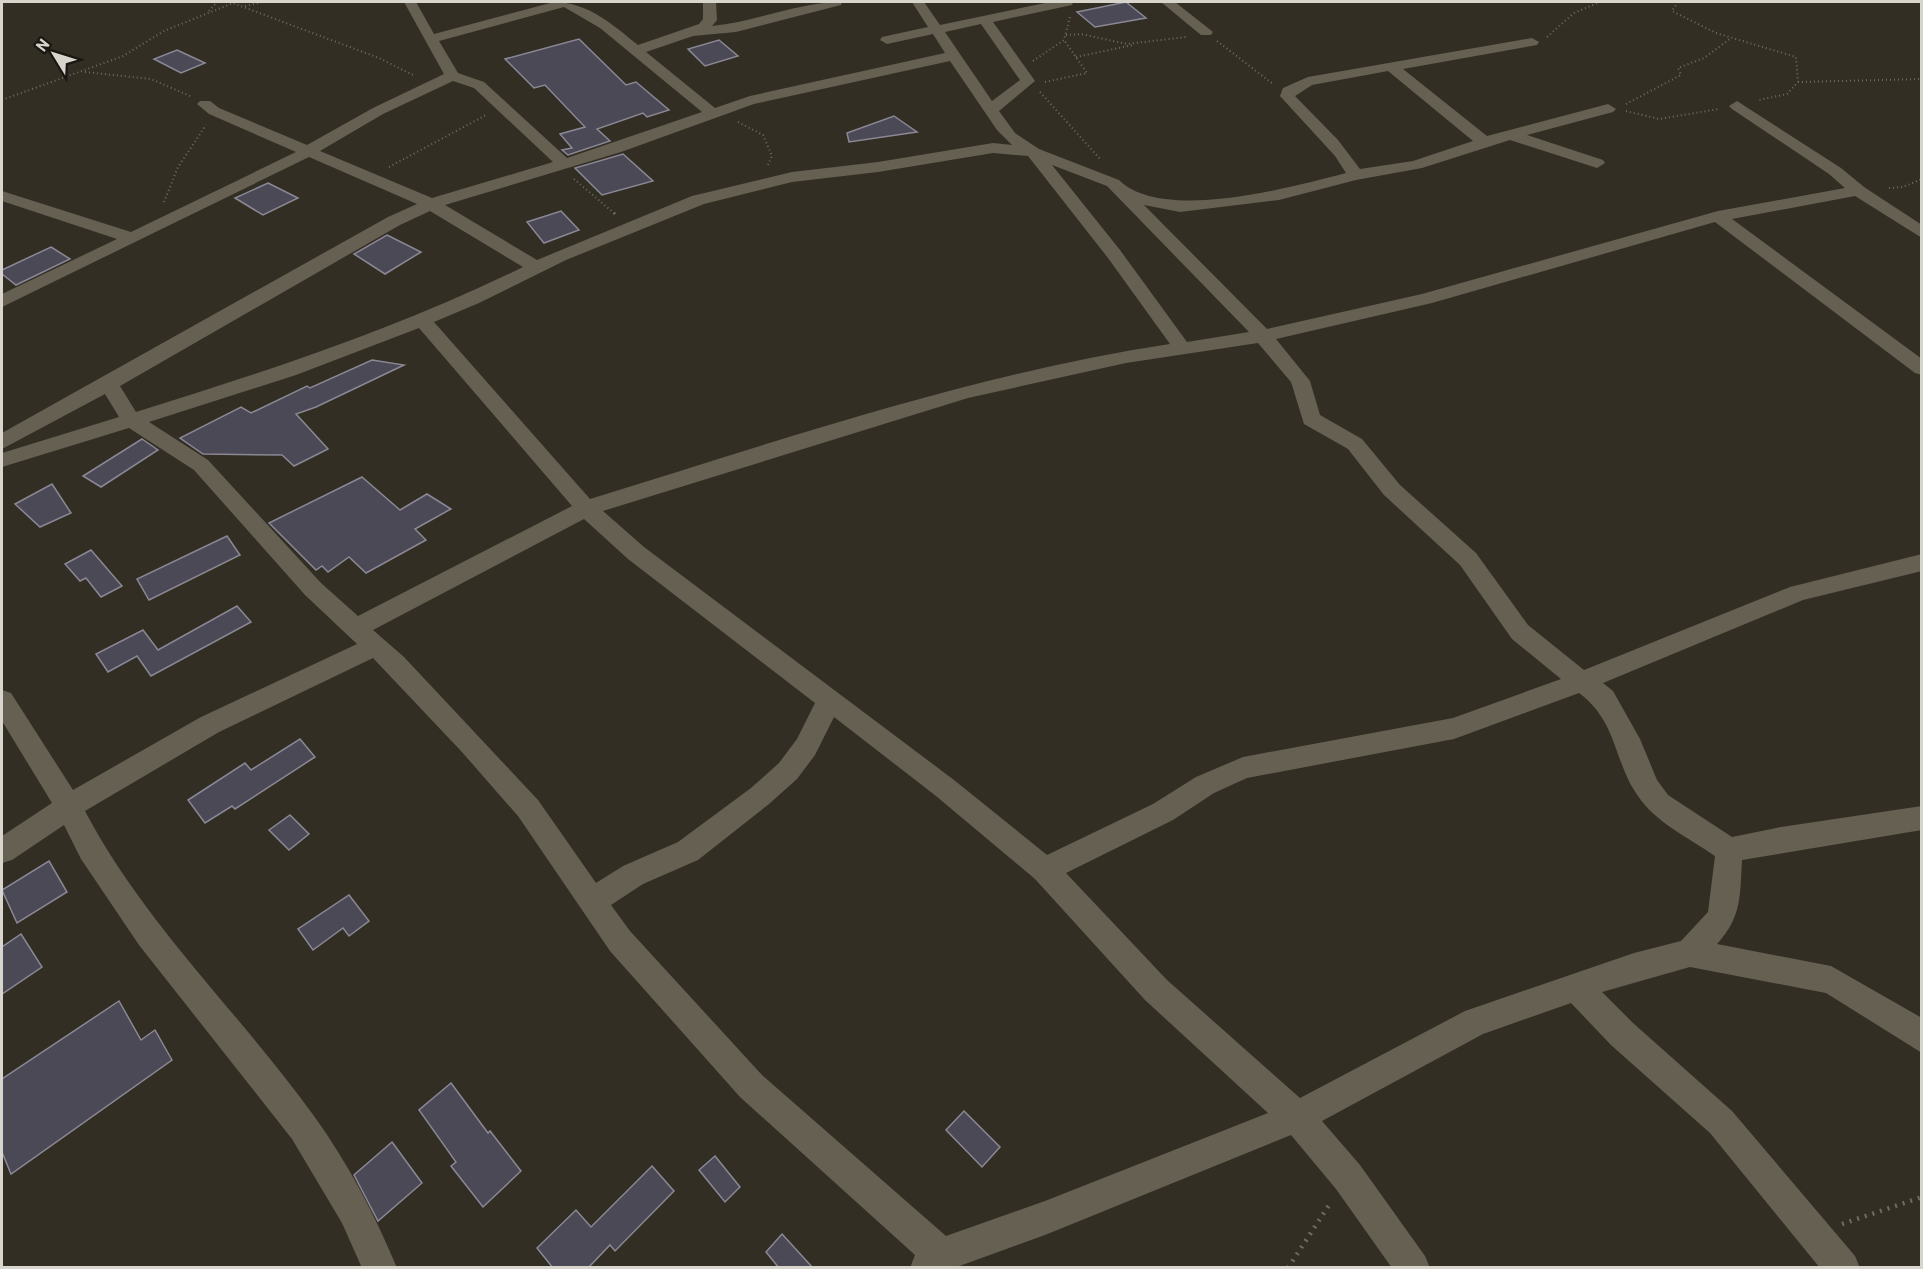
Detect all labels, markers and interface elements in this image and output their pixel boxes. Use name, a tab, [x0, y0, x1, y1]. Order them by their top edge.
north arrow	[24, 24, 84, 84]
text: N	[31, 34, 53, 54]

